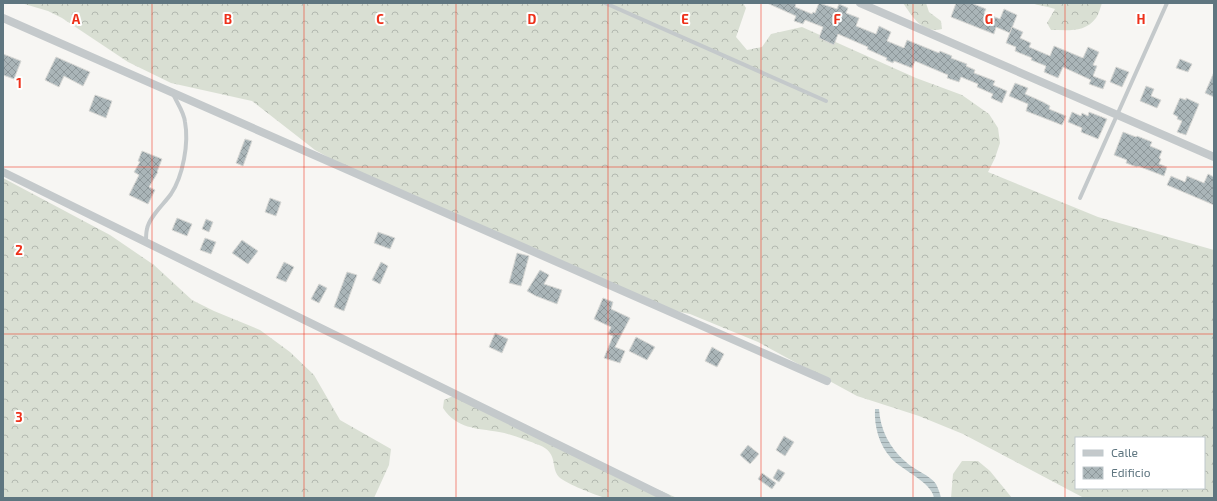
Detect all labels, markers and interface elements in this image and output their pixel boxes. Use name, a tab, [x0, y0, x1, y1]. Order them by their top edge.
text: A	[72, 11, 81, 27]
text: B	[224, 11, 232, 27]
text: C	[376, 11, 384, 27]
text: D	[528, 11, 537, 27]
text: E	[681, 11, 689, 27]
text: F	[833, 11, 841, 27]
text: G	[985, 11, 993, 27]
text: H	[1137, 11, 1146, 27]
text: 1	[16, 75, 22, 91]
text: 2	[15, 242, 23, 258]
text: 3	[15, 409, 23, 425]
legend	[1075, 437, 1205, 489]
text: Calle	[1111, 445, 1138, 459]
text: Edificio	[1111, 465, 1151, 479]

